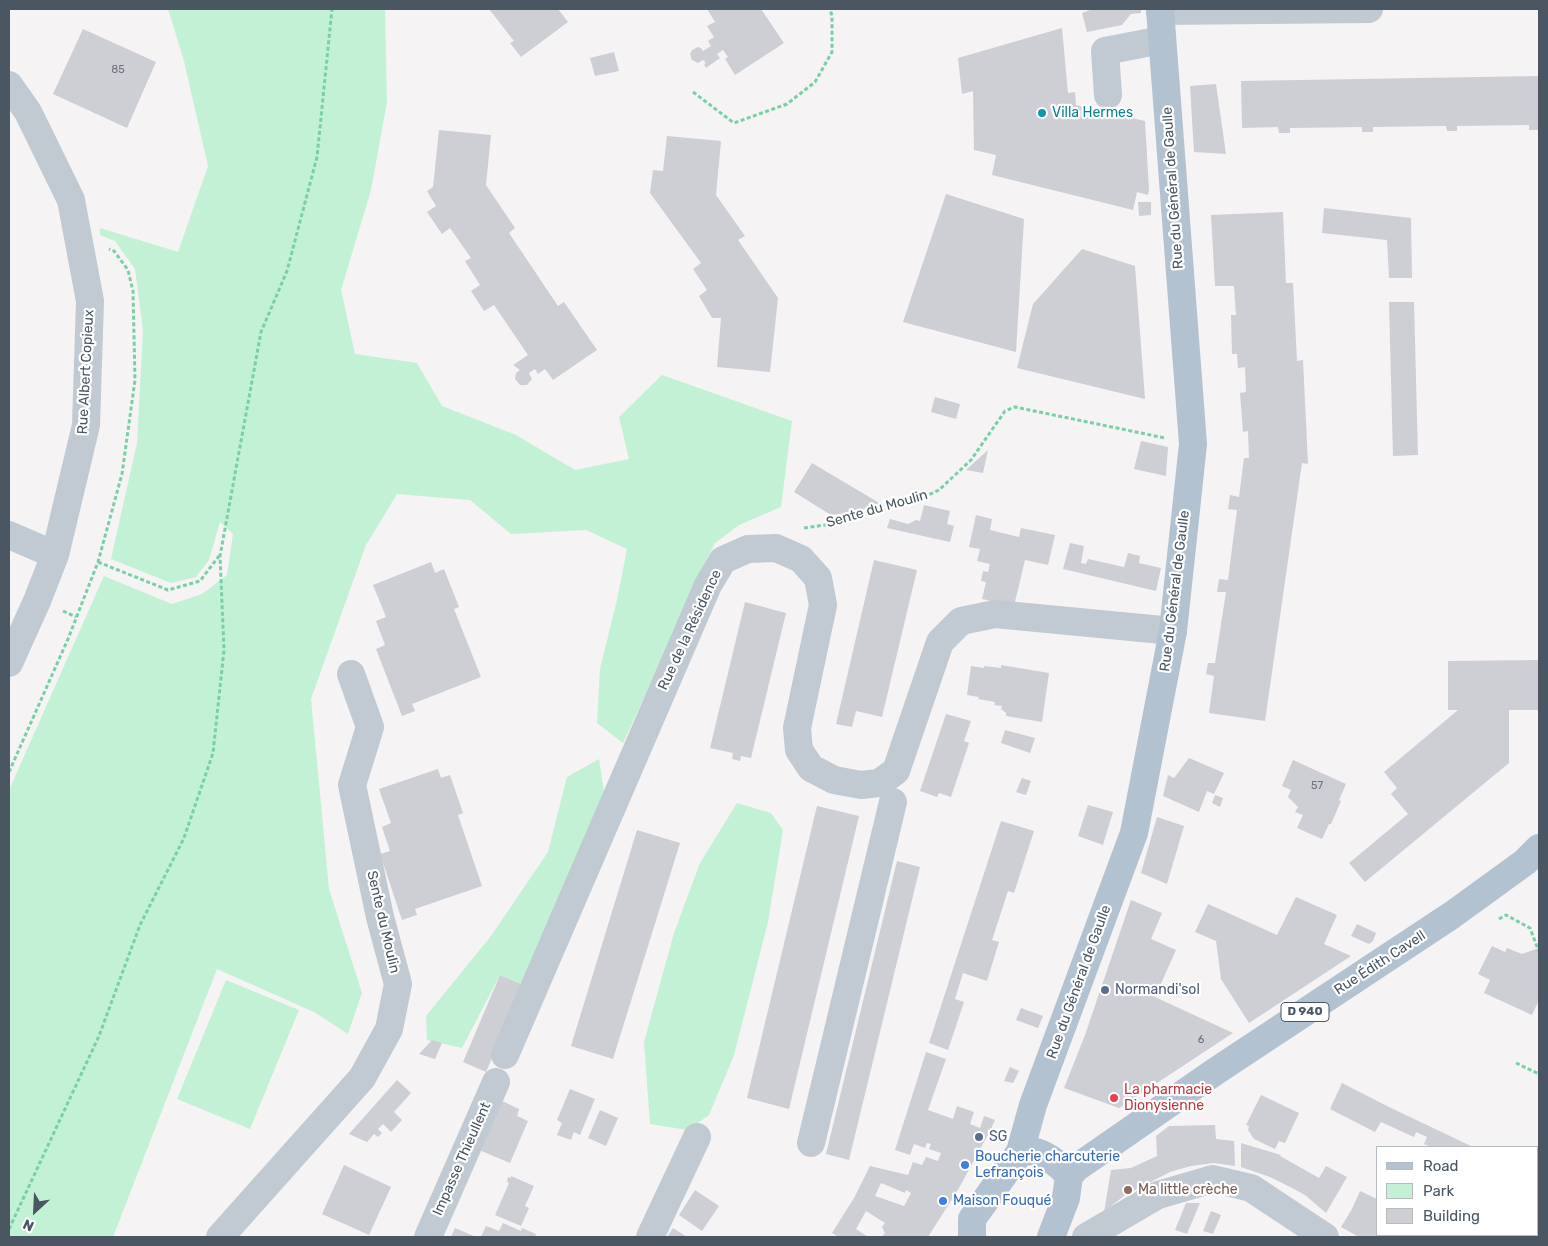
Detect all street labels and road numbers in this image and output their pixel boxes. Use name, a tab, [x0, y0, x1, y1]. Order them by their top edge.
street label: Rue du Général de Gaulle	[1159, 106, 1187, 270]
street label: Rue Albert Copieux	[74, 309, 98, 435]
street label: Sente du Moulin	[824, 486, 930, 532]
street label: Rue du Général de Gaulle	[1157, 509, 1193, 673]
street label: Rue de la Résidence	[655, 567, 725, 693]
street label: Sente du Moulin	[363, 869, 403, 975]
street label: Rue du Général de Gaulle	[1043, 903, 1115, 1061]
street label: Rue Édith Cavell	[1331, 927, 1429, 999]
road number: D 940	[1281, 1002, 1329, 1022]
street label: Impasse Thieullent	[429, 1100, 495, 1218]

